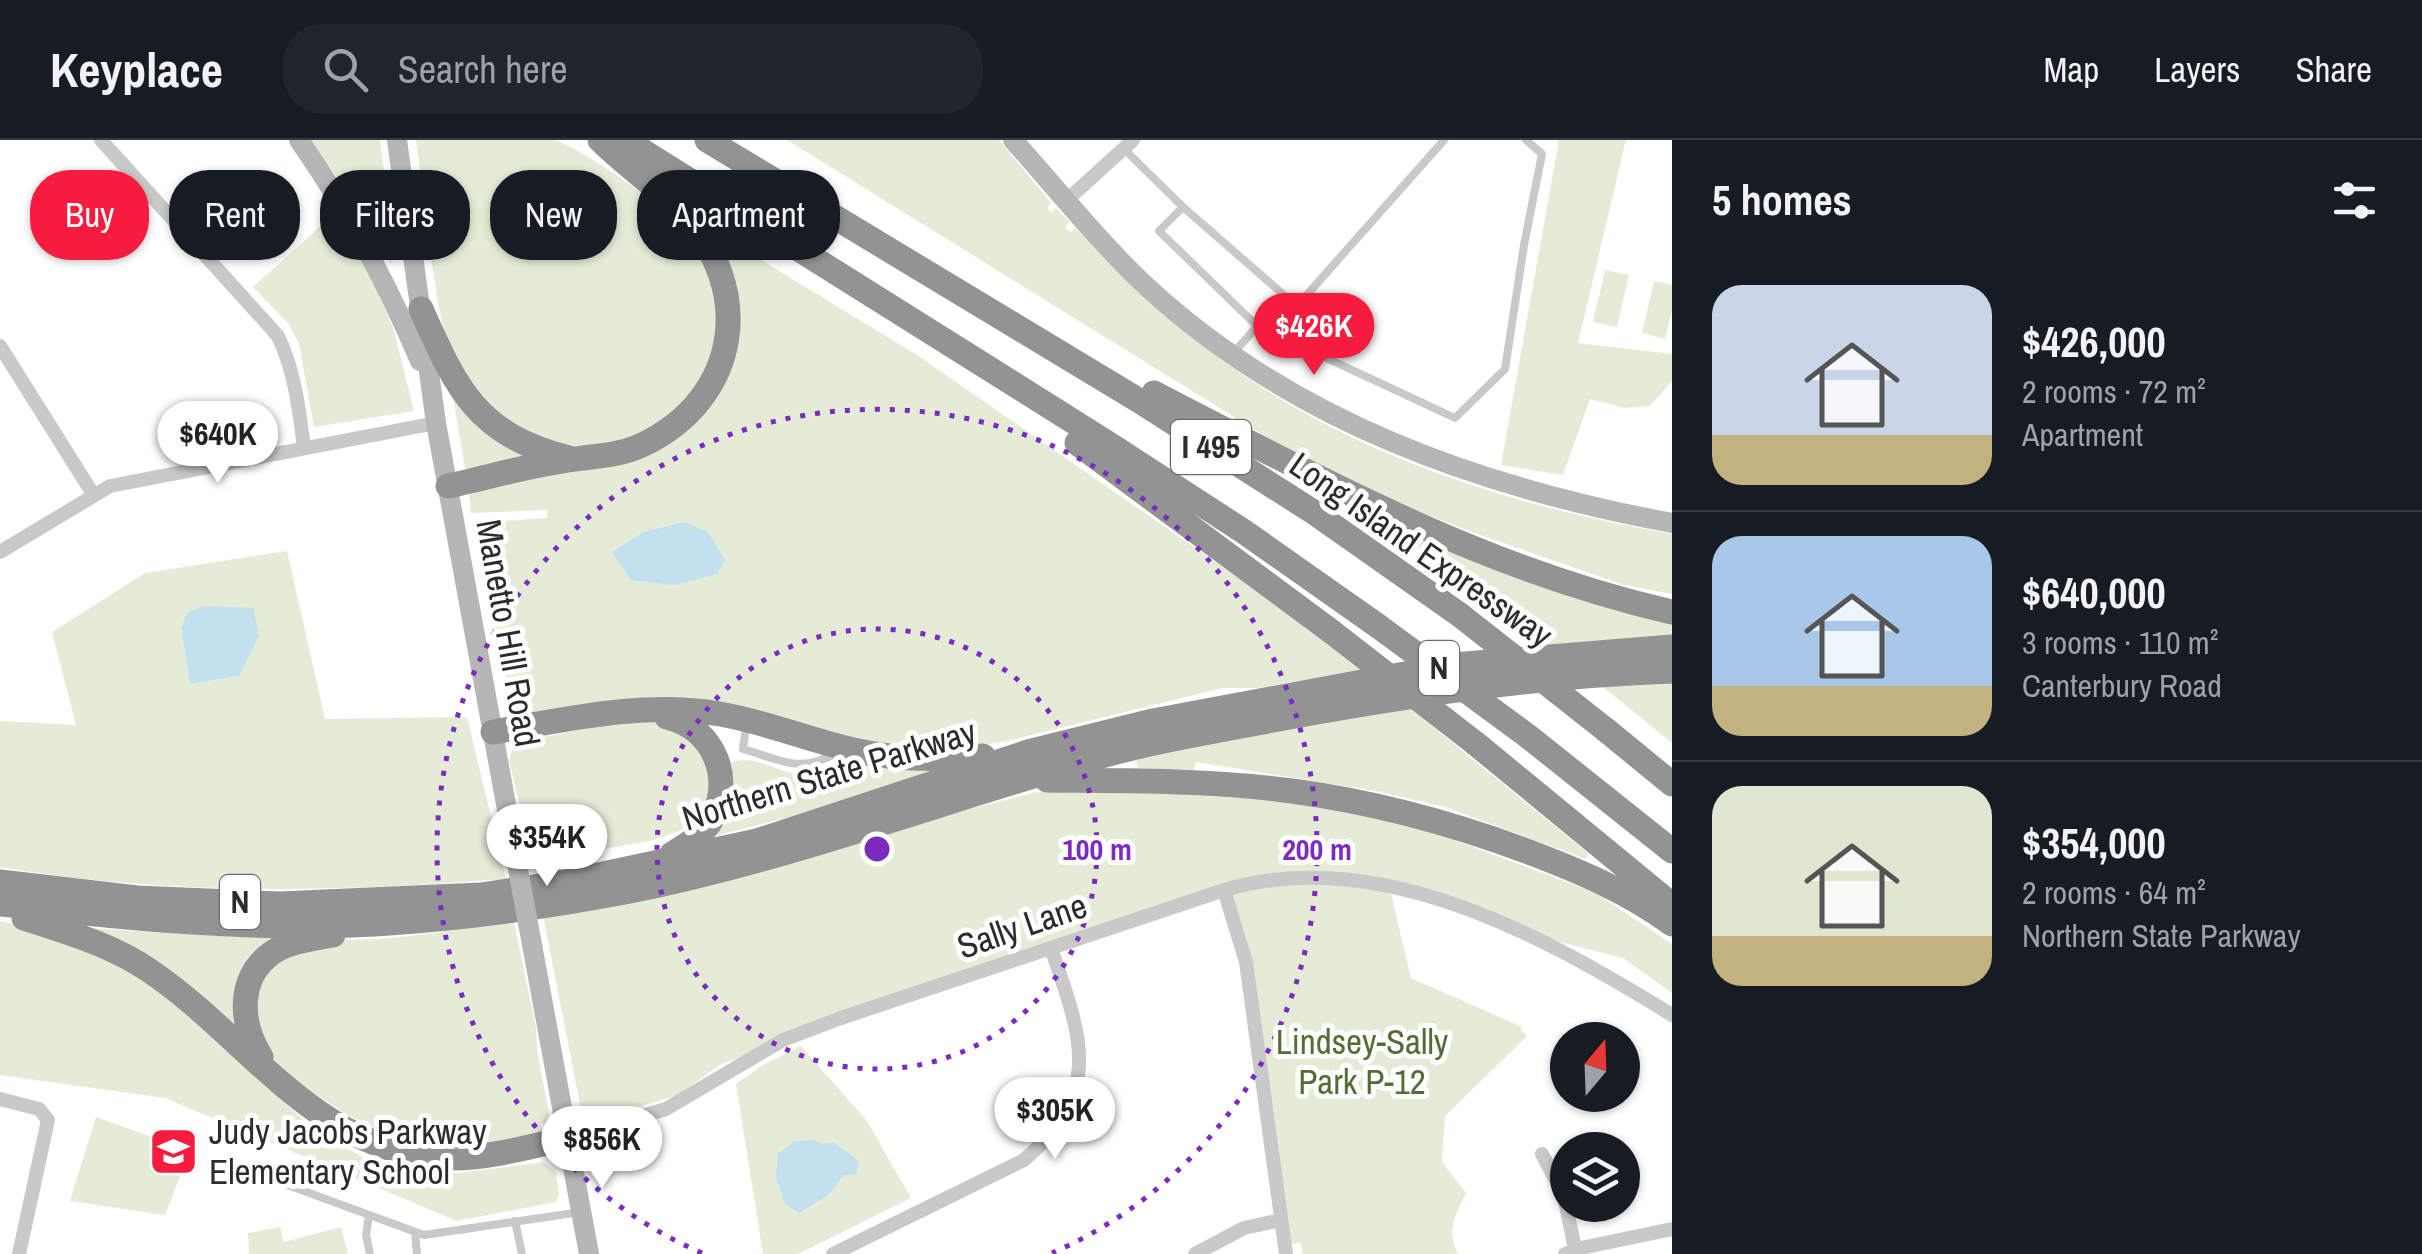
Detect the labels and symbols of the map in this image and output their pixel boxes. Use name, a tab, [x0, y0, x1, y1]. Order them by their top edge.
pin: $426K	[1244, 293, 1384, 378]
pin: $640K	[148, 401, 288, 486]
road number: I 495	[1171, 420, 1251, 474]
street label: Long Island Expressway	[1280, 441, 1563, 658]
street label: Manetto Hill Road	[465, 516, 552, 750]
road number: N	[1419, 641, 1459, 695]
street label: Northern State Parkway	[676, 707, 982, 842]
pin: $354K	[477, 804, 617, 889]
text: 100 m	[1062, 829, 1132, 869]
text: 200 m	[1282, 829, 1352, 869]
centre of rings	[859, 831, 895, 867]
road number: N	[220, 875, 260, 929]
street label: Sally Lane	[951, 881, 1093, 970]
park label: Lindsey-Sally Park P-12	[1276, 1018, 1449, 1105]
north arrow	[1550, 1022, 1640, 1112]
pin: $305K	[985, 1077, 1125, 1162]
pin: $856K	[532, 1106, 672, 1191]
place label: Judy Jacobs Parkway Elementary School	[209, 1108, 487, 1195]
school or university icon: Judy Jacobs Parkway Elementary School	[148, 1126, 200, 1178]

